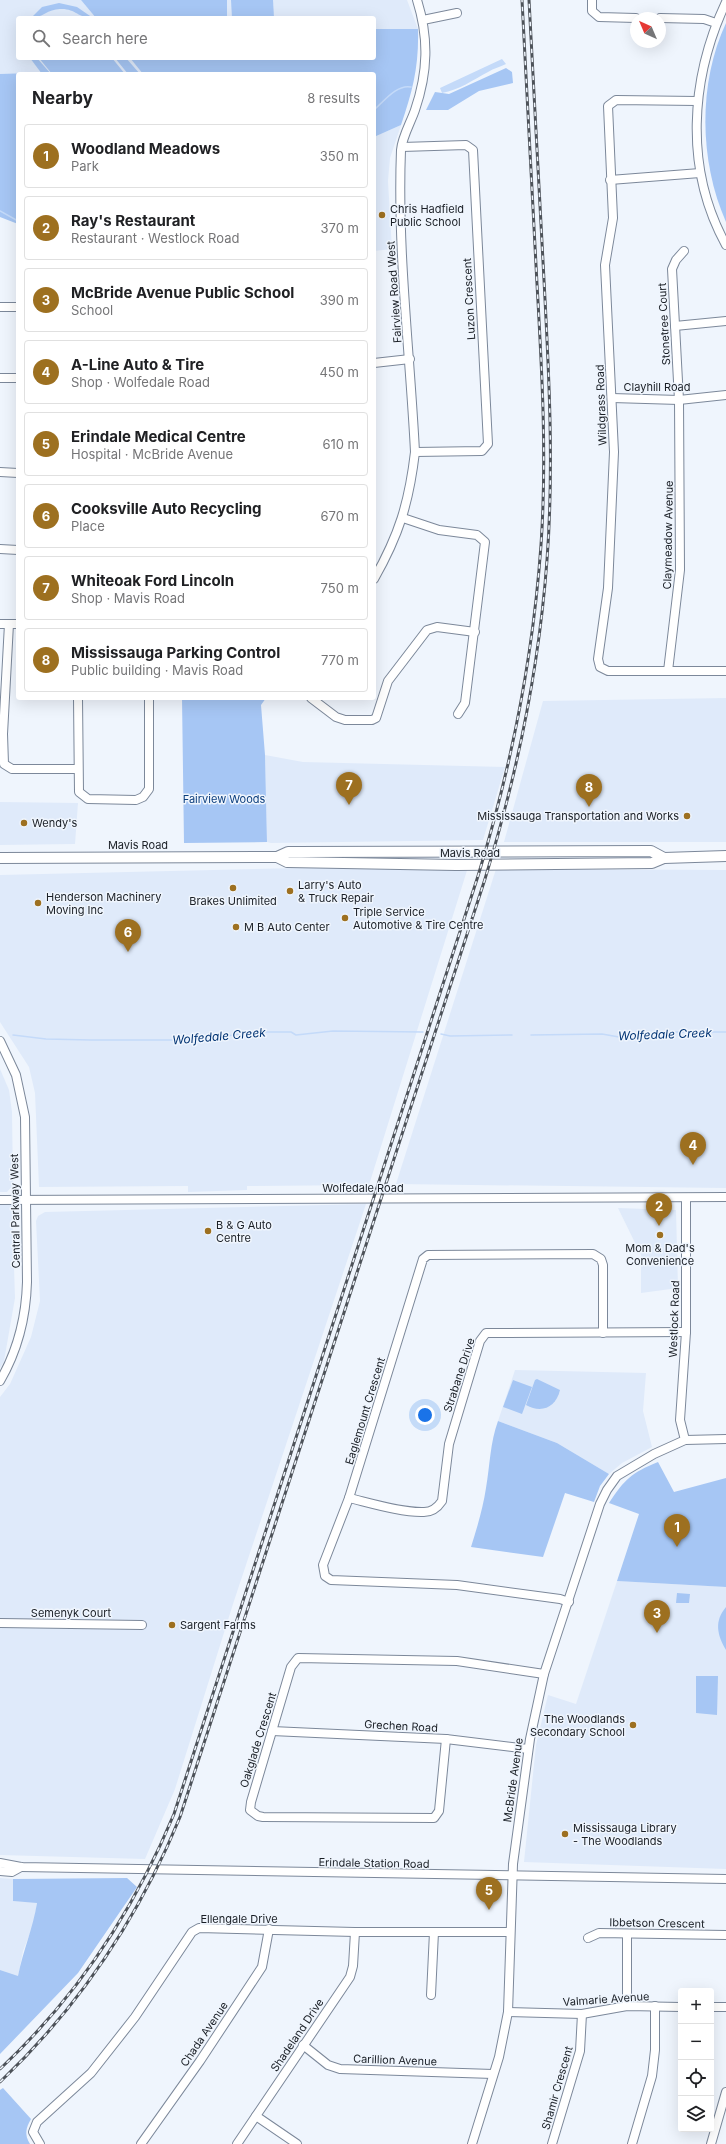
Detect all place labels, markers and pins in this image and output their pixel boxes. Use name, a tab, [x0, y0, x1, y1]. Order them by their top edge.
place label: Chris Hadfield Public School	[390, 202, 464, 229]
marker: Chris Hadfield Public School	[377, 210, 387, 220]
pin: 7	[336, 772, 362, 805]
pin: 8	[576, 774, 602, 807]
place label: Mississauga Transportation and Works	[477, 809, 679, 823]
marker: Mississauga Transportation and Works	[682, 811, 692, 821]
place label: Wendy's	[32, 816, 77, 830]
marker: Wendy's	[19, 818, 29, 828]
place label: Larry's Auto & Truck Repair	[298, 878, 374, 905]
marker: Brakes Unlimited	[228, 883, 238, 893]
marker: Larry's Auto & Truck Repair	[285, 886, 295, 896]
place label: Henderson Machinery Moving Inc	[46, 890, 161, 917]
place label: Brakes Unlimited	[189, 894, 277, 908]
marker: Henderson Machinery Moving Inc	[33, 898, 43, 908]
place label: Triple Service Automotive & Tire Centre	[353, 905, 483, 932]
marker: Triple Service Automotive & Tire Centre	[340, 913, 350, 923]
pin: 6	[115, 919, 141, 952]
place label: M B Auto Center	[244, 920, 330, 934]
marker: M B Auto Center	[231, 922, 241, 932]
pin: 4	[680, 1132, 706, 1165]
pin: 2	[646, 1193, 672, 1226]
place label: B & G Auto Centre	[216, 1218, 272, 1245]
marker: B & G Auto Centre	[203, 1226, 213, 1236]
marker: Mom & Dad's Convenience	[655, 1230, 665, 1240]
place label: Mom & Dad's Convenience	[625, 1241, 695, 1268]
pin: 1	[664, 1514, 690, 1547]
pin: 3	[644, 1600, 670, 1633]
place label: Sargent Farms	[180, 1618, 256, 1632]
marker: Sargent Farms	[167, 1620, 177, 1630]
place label: The Woodlands Secondary School	[530, 1712, 625, 1739]
marker: The Woodlands Secondary School	[628, 1720, 638, 1730]
place label: Mississauga Library - The Woodlands	[573, 1821, 677, 1848]
marker: Mississauga Library - The Woodlands	[560, 1829, 570, 1839]
pin: 5	[476, 1877, 502, 1910]

